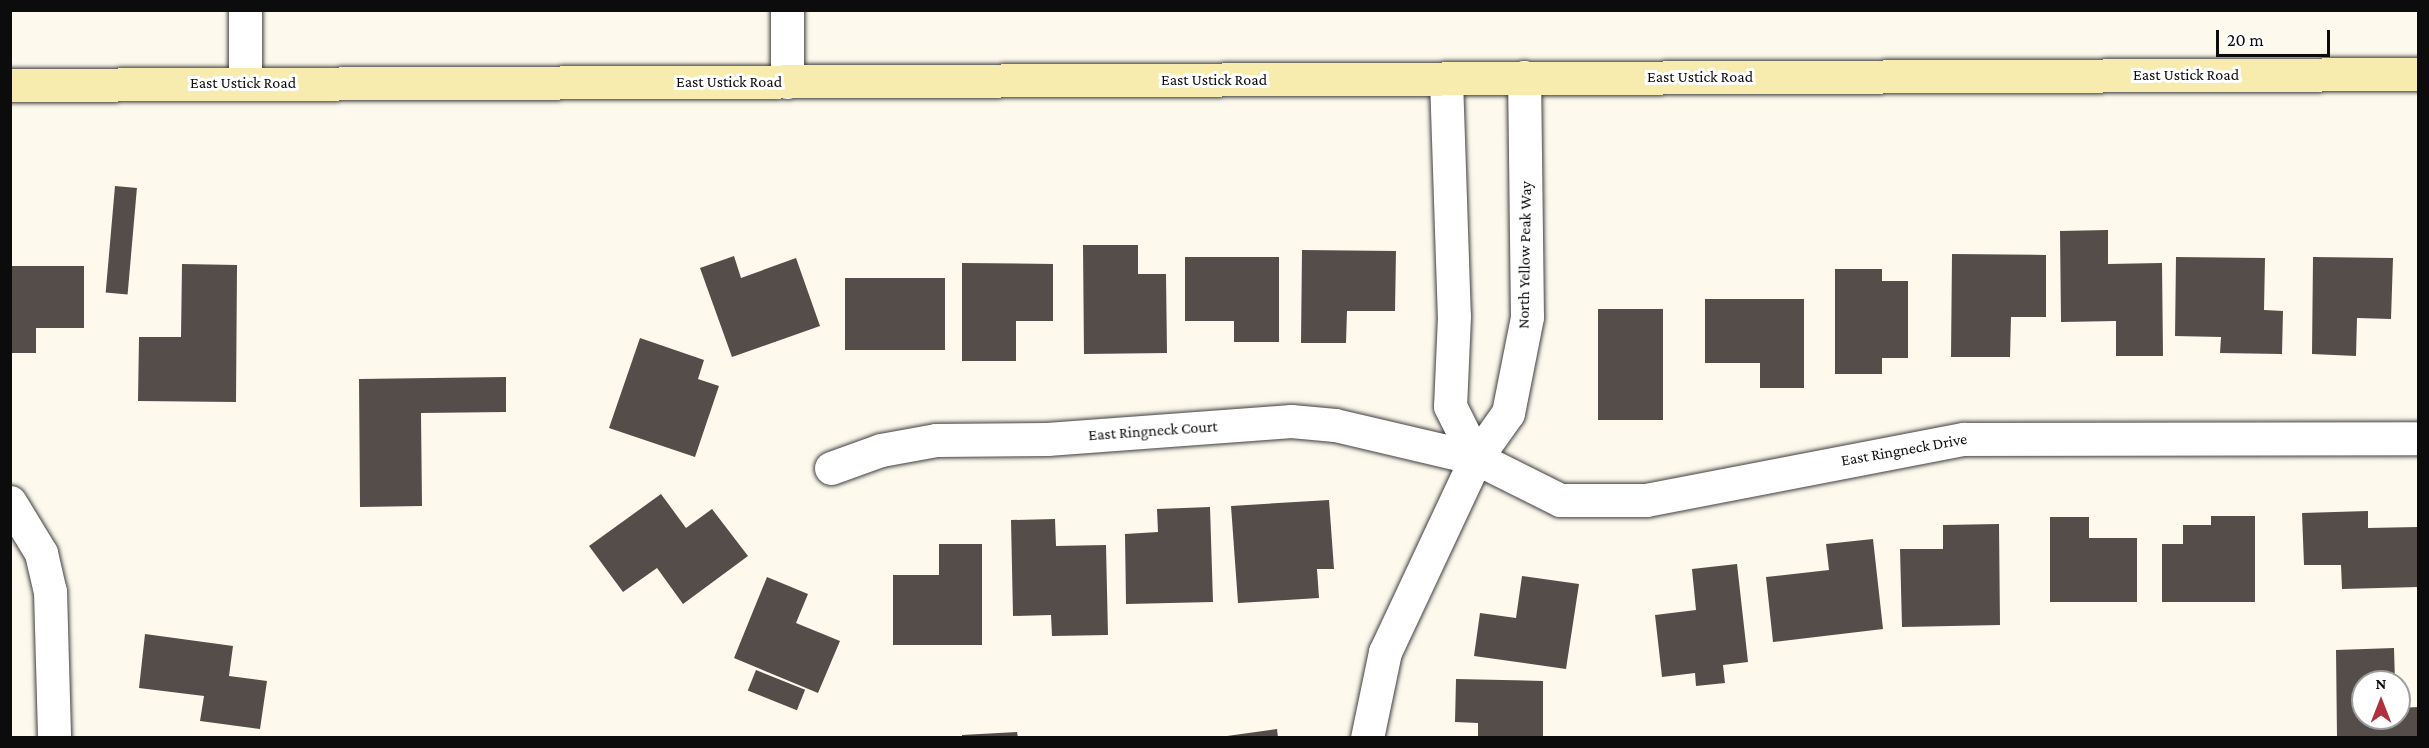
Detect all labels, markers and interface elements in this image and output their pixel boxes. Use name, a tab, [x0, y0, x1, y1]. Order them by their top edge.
scale bar	[2219, 18, 2333, 56]
text: 20 m	[2227, 30, 2264, 50]
street label: East Ustick Road	[2133, 65, 2239, 85]
street label: East Ustick Road	[1647, 67, 1753, 87]
street label: East Ustick Road	[1161, 70, 1267, 90]
street label: East Ustick Road	[676, 72, 782, 92]
street label: East Ustick Road	[190, 73, 296, 93]
street label: North Yellow Peak Way	[1514, 181, 1536, 329]
street label: East Ringneck Court	[1088, 417, 1218, 445]
street label: East Ringneck Drive	[1839, 429, 1969, 471]
north arrow	[2351, 670, 2411, 730]
text: N	[2376, 675, 2386, 692]

